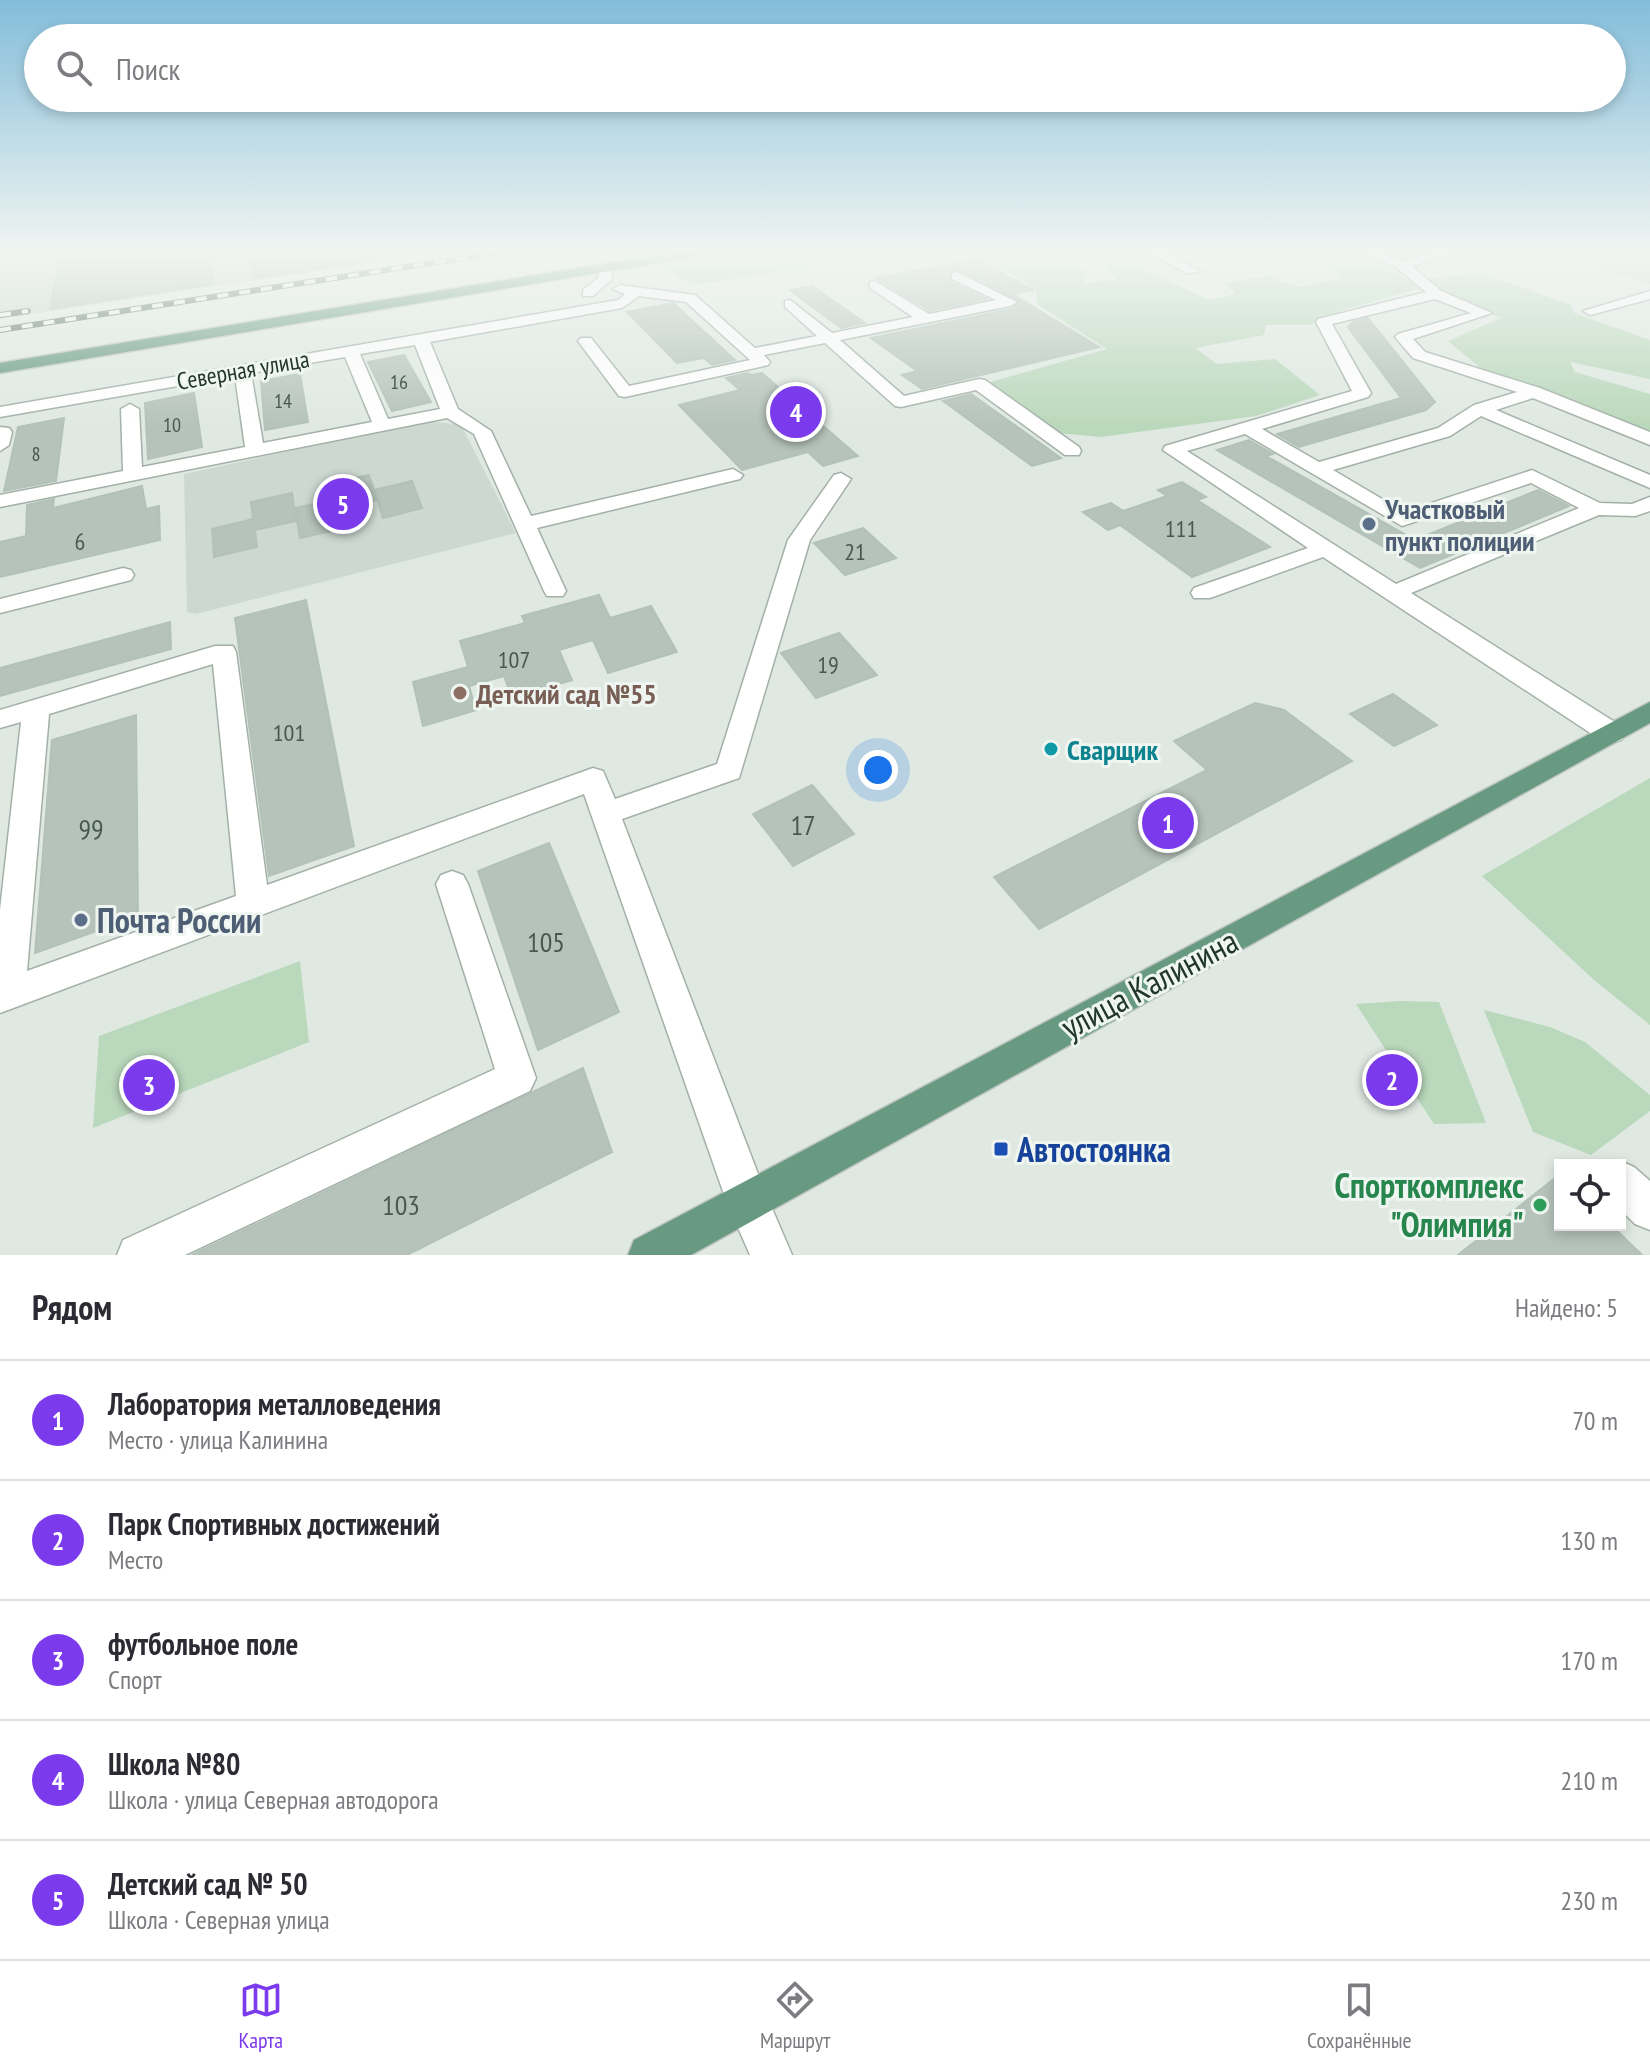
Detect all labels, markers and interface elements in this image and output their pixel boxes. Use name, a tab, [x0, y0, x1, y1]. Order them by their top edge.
search box	[24, 24, 1626, 112]
icon: search	[52, 46, 96, 90]
text: Поиск	[116, 49, 180, 88]
street label: Северная улица	[174, 343, 312, 397]
house number: 16	[390, 369, 408, 395]
pin: 4	[770, 382, 822, 442]
house number: 14	[274, 388, 292, 414]
house number: 10	[163, 412, 181, 438]
house number: 8	[32, 441, 41, 467]
pin: 5	[317, 474, 369, 534]
place label: Участковый пункт полиции	[1384, 490, 1535, 559]
house number: 111	[1165, 513, 1197, 544]
marker: Участковый пункт полиции	[1360, 515, 1378, 533]
house number: 6	[75, 526, 85, 557]
house number: 21	[844, 536, 866, 567]
house number: 107	[498, 644, 530, 675]
house number: 19	[817, 649, 839, 680]
place label: Детский сад №55	[476, 675, 657, 712]
marker: Детский сад №55	[451, 684, 469, 702]
house number: 101	[273, 717, 305, 748]
place label: Сварщик	[1067, 731, 1158, 768]
marker: Сварщик	[1042, 740, 1060, 758]
your location	[858, 750, 898, 790]
pin: 1	[1142, 793, 1194, 853]
house number: 17	[790, 806, 816, 843]
house number: 99	[78, 810, 104, 847]
place label: Почта России	[97, 898, 261, 942]
marker: Почта России	[72, 911, 90, 929]
street label: улица Калинина	[1053, 918, 1245, 1048]
house number: 105	[527, 923, 565, 960]
pin: 2	[1366, 1050, 1418, 1110]
pin: 3	[123, 1055, 175, 1115]
place label: Автостоянка	[1016, 1127, 1171, 1171]
marker: Автостоянка	[992, 1140, 1010, 1158]
map controls	[1554, 1159, 1626, 1231]
button: locate	[1554, 1159, 1626, 1231]
place label: Спорткомплекс "Олимпия"	[1334, 1163, 1524, 1246]
house number: 103	[382, 1186, 420, 1223]
marker: Спорткомплекс "Олимпия"	[1531, 1196, 1549, 1214]
text: Рядом	[32, 1285, 112, 1329]
text: Найдено: 5	[1515, 1291, 1618, 1324]
text: Лаборатория металловедения	[108, 1384, 441, 1423]
text: 1	[52, 1404, 64, 1437]
text: 70 m	[1572, 1404, 1618, 1437]
text: Место · улица Калинина	[108, 1423, 328, 1456]
text: Парк Спортивных достижений	[108, 1504, 440, 1543]
text: 2	[52, 1524, 64, 1557]
text: 130 m	[1560, 1524, 1618, 1557]
text: Место	[108, 1543, 163, 1576]
text: футбольное поле	[108, 1624, 298, 1663]
text: 3	[52, 1644, 64, 1677]
text: 170 m	[1560, 1644, 1618, 1677]
text: Спорт	[108, 1663, 162, 1696]
text: Школа №80	[108, 1744, 240, 1783]
text: 4	[52, 1764, 64, 1797]
text: 210 m	[1560, 1764, 1618, 1797]
text: Школа · улица Северная автодорога	[108, 1783, 439, 1816]
text: Детский сад № 50	[108, 1864, 308, 1903]
text: 5	[52, 1884, 64, 1917]
text: 230 m	[1560, 1884, 1618, 1917]
text: Школа · Северная улица	[108, 1903, 330, 1936]
tab: Карта	[238, 1978, 283, 2054]
tab: Маршрут	[760, 1978, 830, 2054]
tab: Сохранённые	[1307, 1978, 1412, 2054]

